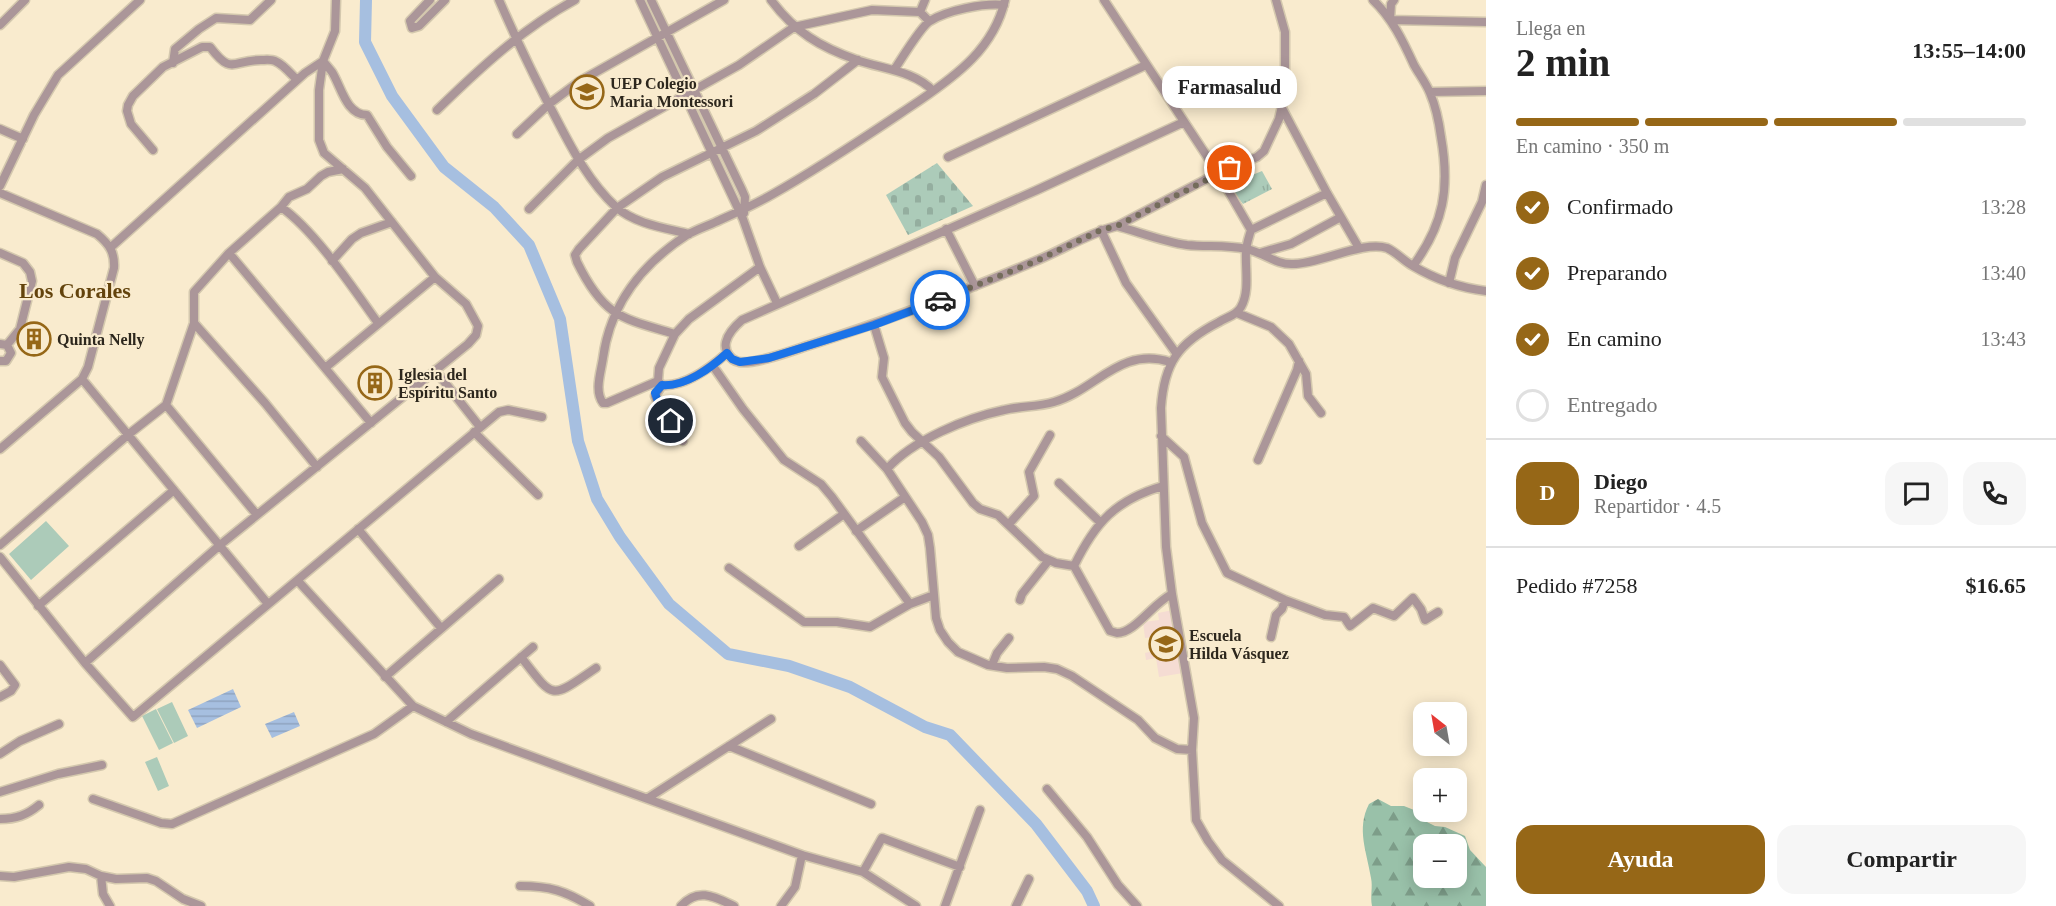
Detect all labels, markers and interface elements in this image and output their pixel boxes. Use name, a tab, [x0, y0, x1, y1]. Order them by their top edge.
text: Llega en	[1516, 17, 1585, 39]
text: 13:55–14:00	[1912, 38, 2026, 63]
text: 2 min	[1516, 41, 1610, 84]
callout: Farmasalud	[1162, 66, 1298, 108]
school or university icon: UEP Colegio Maria Montessori	[569, 74, 605, 110]
place label: UEP Colegio Maria Montessori	[610, 75, 734, 110]
text: Farmasalud	[1178, 76, 1281, 98]
text: En camino · 350 m	[1516, 135, 1669, 157]
pin	[1204, 142, 1255, 193]
icon: bag	[1213, 151, 1246, 184]
icon: check	[1516, 191, 1549, 224]
text: Confirmado	[1567, 194, 1673, 219]
text: 13:28	[1980, 196, 2026, 218]
icon: check	[1516, 257, 1549, 290]
text: Preparando	[1567, 260, 1667, 285]
text: 13:40	[1980, 262, 2026, 284]
courier	[910, 270, 970, 330]
district label: Los Corales	[19, 278, 131, 303]
icon: car	[924, 284, 957, 317]
building icon: Quinta Nelly	[16, 321, 52, 357]
icon: check	[1516, 323, 1549, 356]
text: En camino	[1567, 326, 1662, 351]
text: 13:43	[1980, 328, 2026, 350]
place label: Quinta Nelly	[57, 331, 145, 349]
building icon: Iglesia del Espíritu Santo	[357, 365, 393, 401]
place label: Iglesia del Espíritu Santo	[398, 366, 497, 402]
text: Entregado	[1567, 392, 1657, 417]
pin	[645, 395, 696, 446]
icon: home	[654, 404, 687, 437]
button: chat	[1885, 462, 1948, 525]
button: phone	[1963, 462, 2026, 525]
text: Diego	[1594, 469, 1648, 494]
text: D	[1540, 480, 1555, 505]
text: Repartidor · 4.5	[1594, 495, 1721, 517]
text: Pedido #7258	[1516, 573, 1638, 598]
text: $16.65	[1966, 573, 2026, 598]
school or university icon: Escuela Hilda Vásquez	[1148, 626, 1184, 662]
place label: Escuela Hilda Vásquez	[1189, 627, 1289, 663]
north arrow	[1413, 702, 1467, 756]
map controls	[1413, 702, 1467, 888]
button: +	[1413, 768, 1467, 822]
button: Ayuda	[1516, 825, 1765, 894]
button: Compartir	[1777, 825, 2026, 894]
button: −	[1413, 834, 1467, 888]

